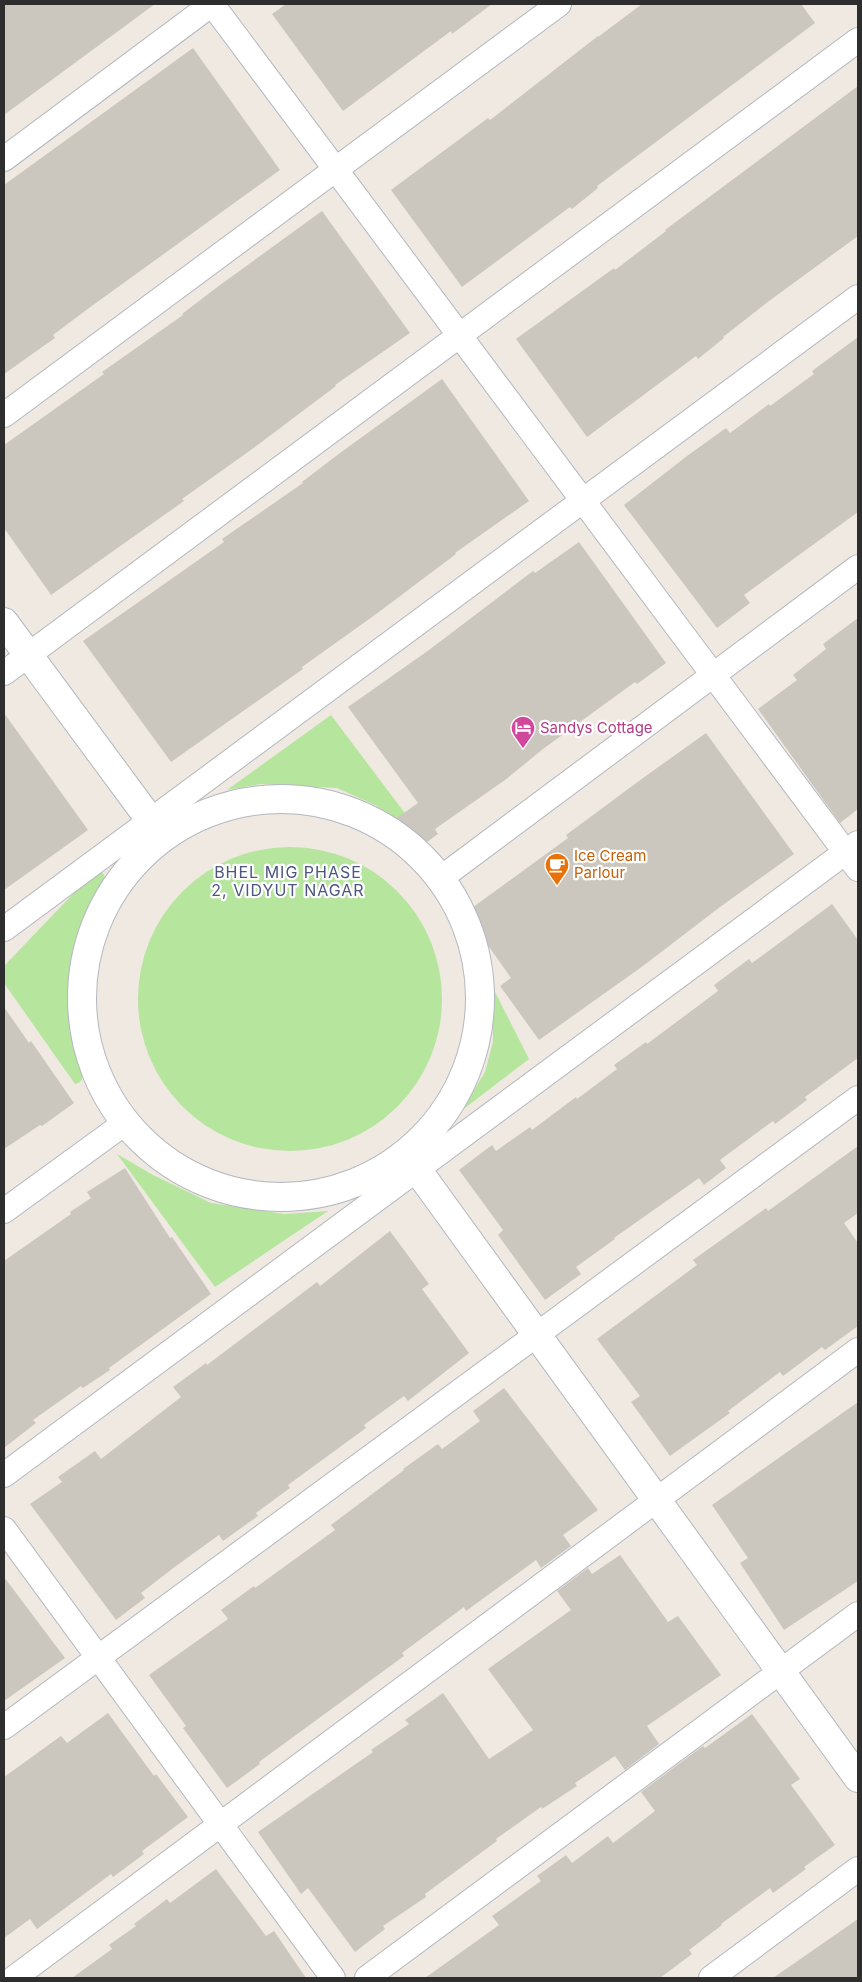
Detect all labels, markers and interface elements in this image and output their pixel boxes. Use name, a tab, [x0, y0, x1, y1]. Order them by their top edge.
hotel icon: Sandys Cottage	[510, 715, 536, 749]
place label: Sandys Cottage	[540, 718, 653, 737]
place label: Ice Cream Parlour	[574, 846, 646, 882]
cafe icon: Ice Cream Parlour	[544, 852, 570, 886]
district label: BHEL MIG PHASE 2, VIDYUT NAGAR	[211, 862, 365, 900]

